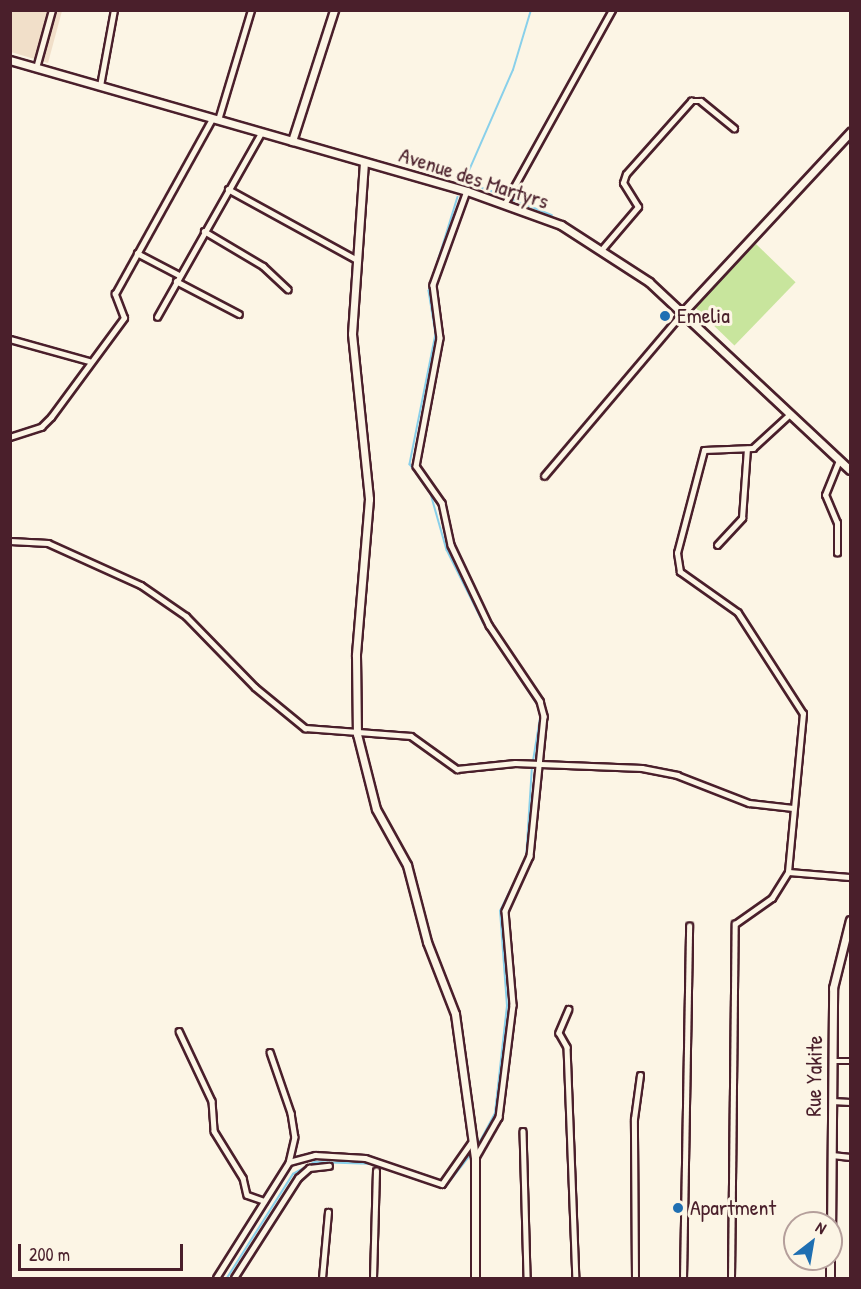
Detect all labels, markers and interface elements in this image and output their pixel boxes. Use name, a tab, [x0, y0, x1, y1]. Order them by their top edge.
street label: Avenue des Martyrs	[396, 141, 552, 215]
place label: Emelia	[677, 303, 730, 329]
marker: Emelia	[658, 309, 672, 323]
street label: Rue Yakite	[800, 1035, 828, 1117]
place label: Apartment	[690, 1195, 776, 1221]
marker: Apartment	[671, 1201, 685, 1215]
north arrow	[783, 1211, 843, 1271]
text: N	[812, 1216, 831, 1239]
scale bar	[21, 1232, 186, 1270]
text: 200 m	[29, 1242, 70, 1267]

